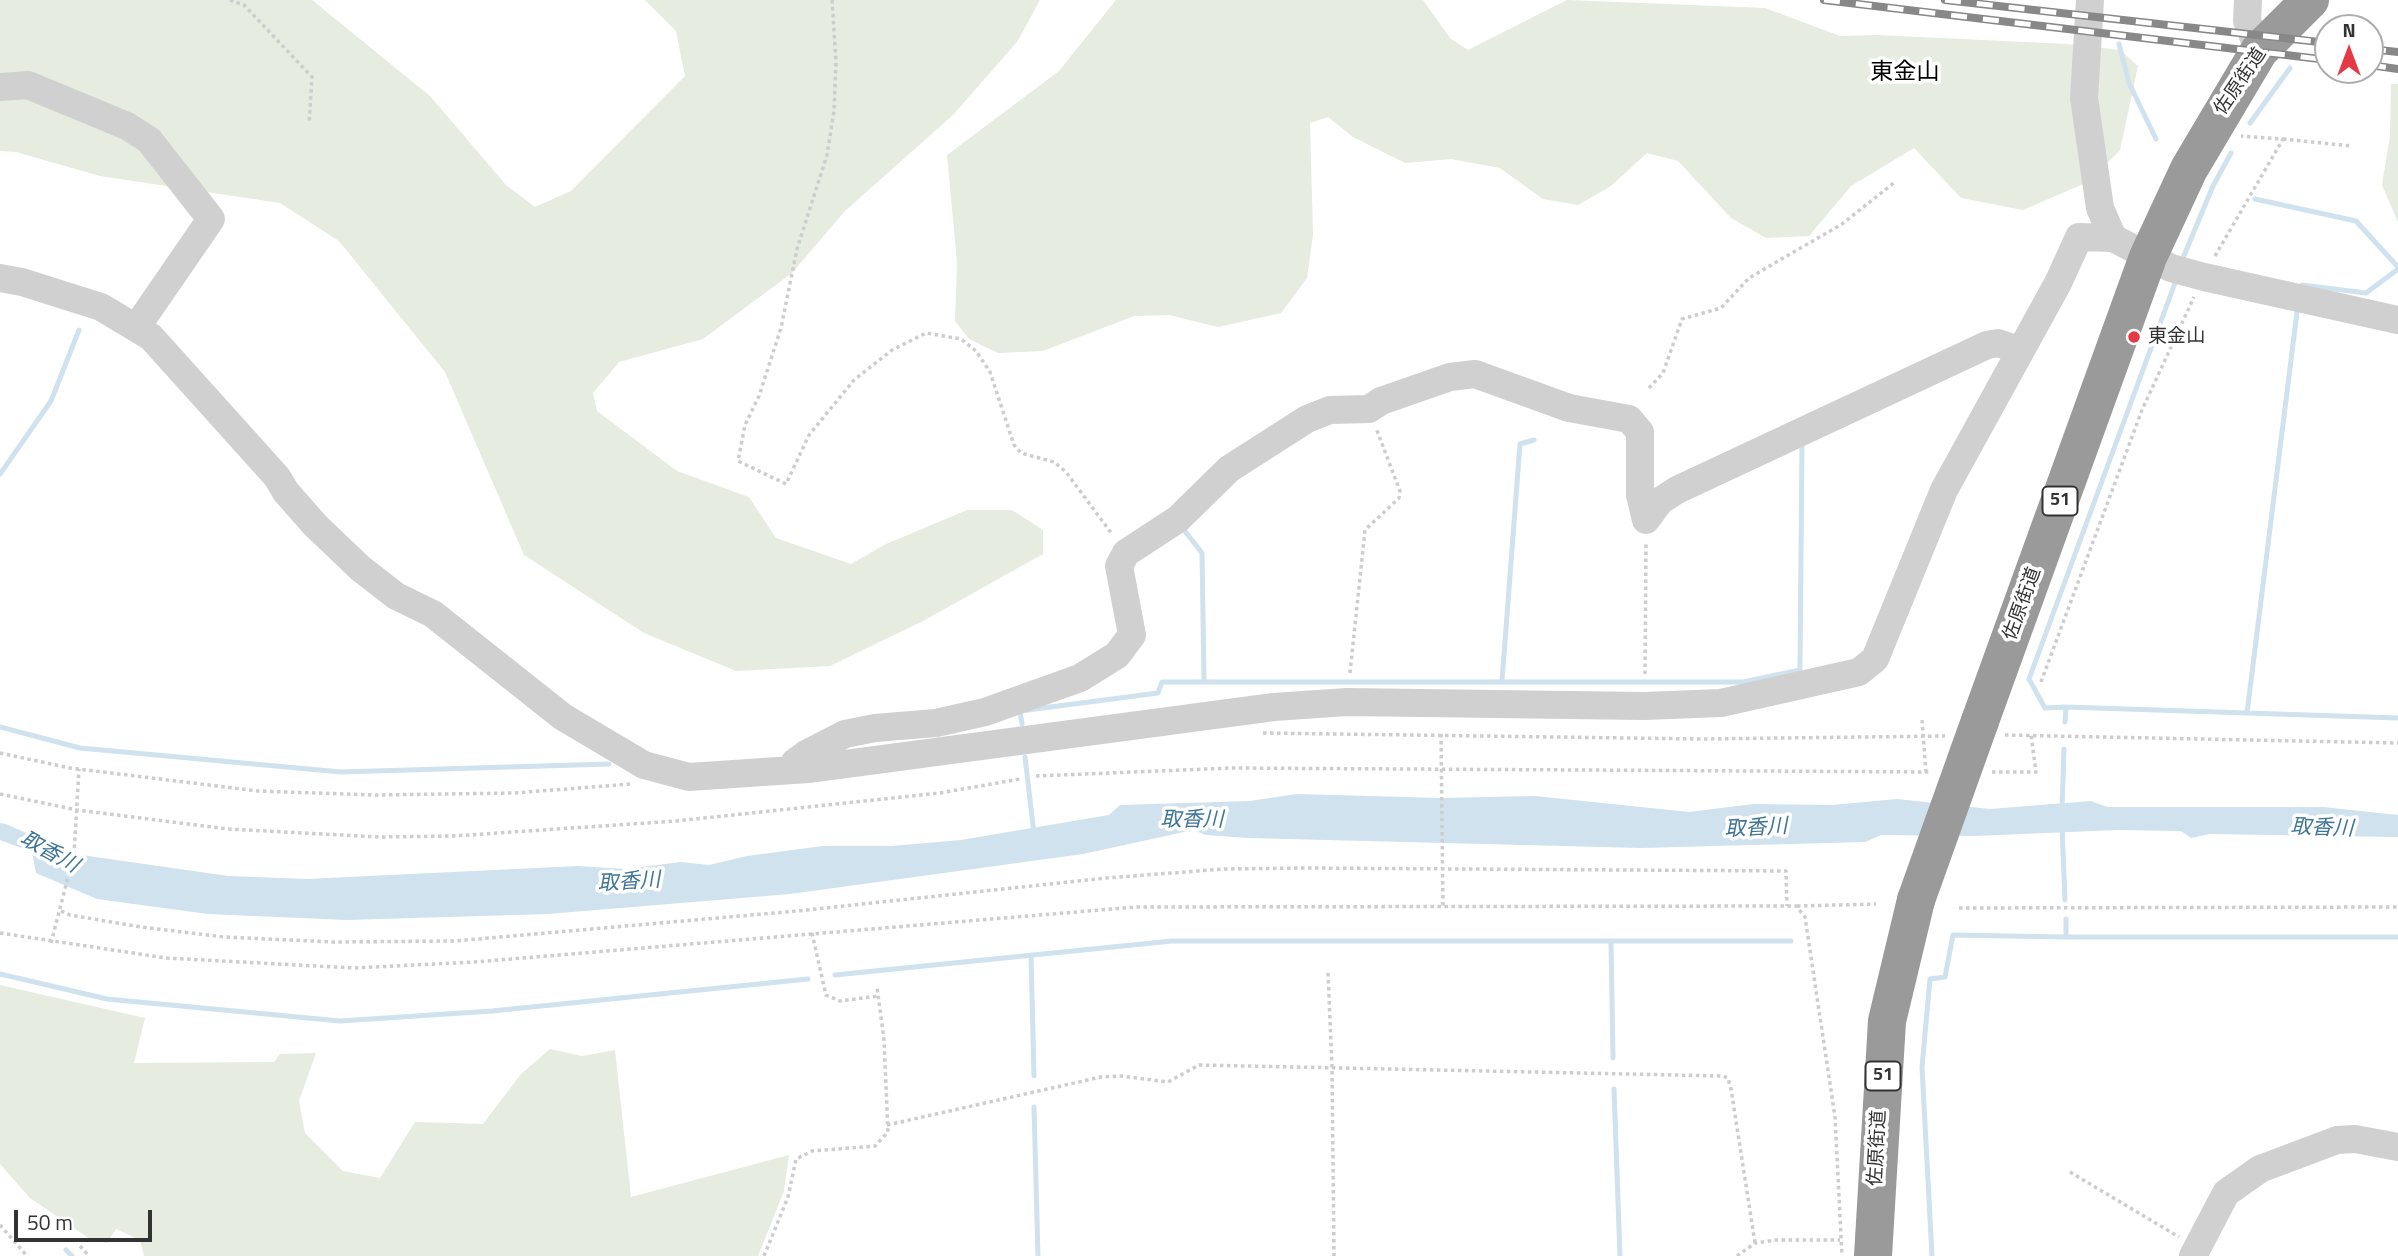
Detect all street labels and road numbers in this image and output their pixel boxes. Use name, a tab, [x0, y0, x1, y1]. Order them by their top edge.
street label: 佐原街道	[2210, 44, 2272, 120]
road number: 51	[2042, 486, 2078, 516]
street label: 佐原街道	[1999, 564, 2047, 644]
road number: 51	[1866, 1062, 1900, 1091]
street label: 佐原街道	[1865, 1109, 1891, 1187]

